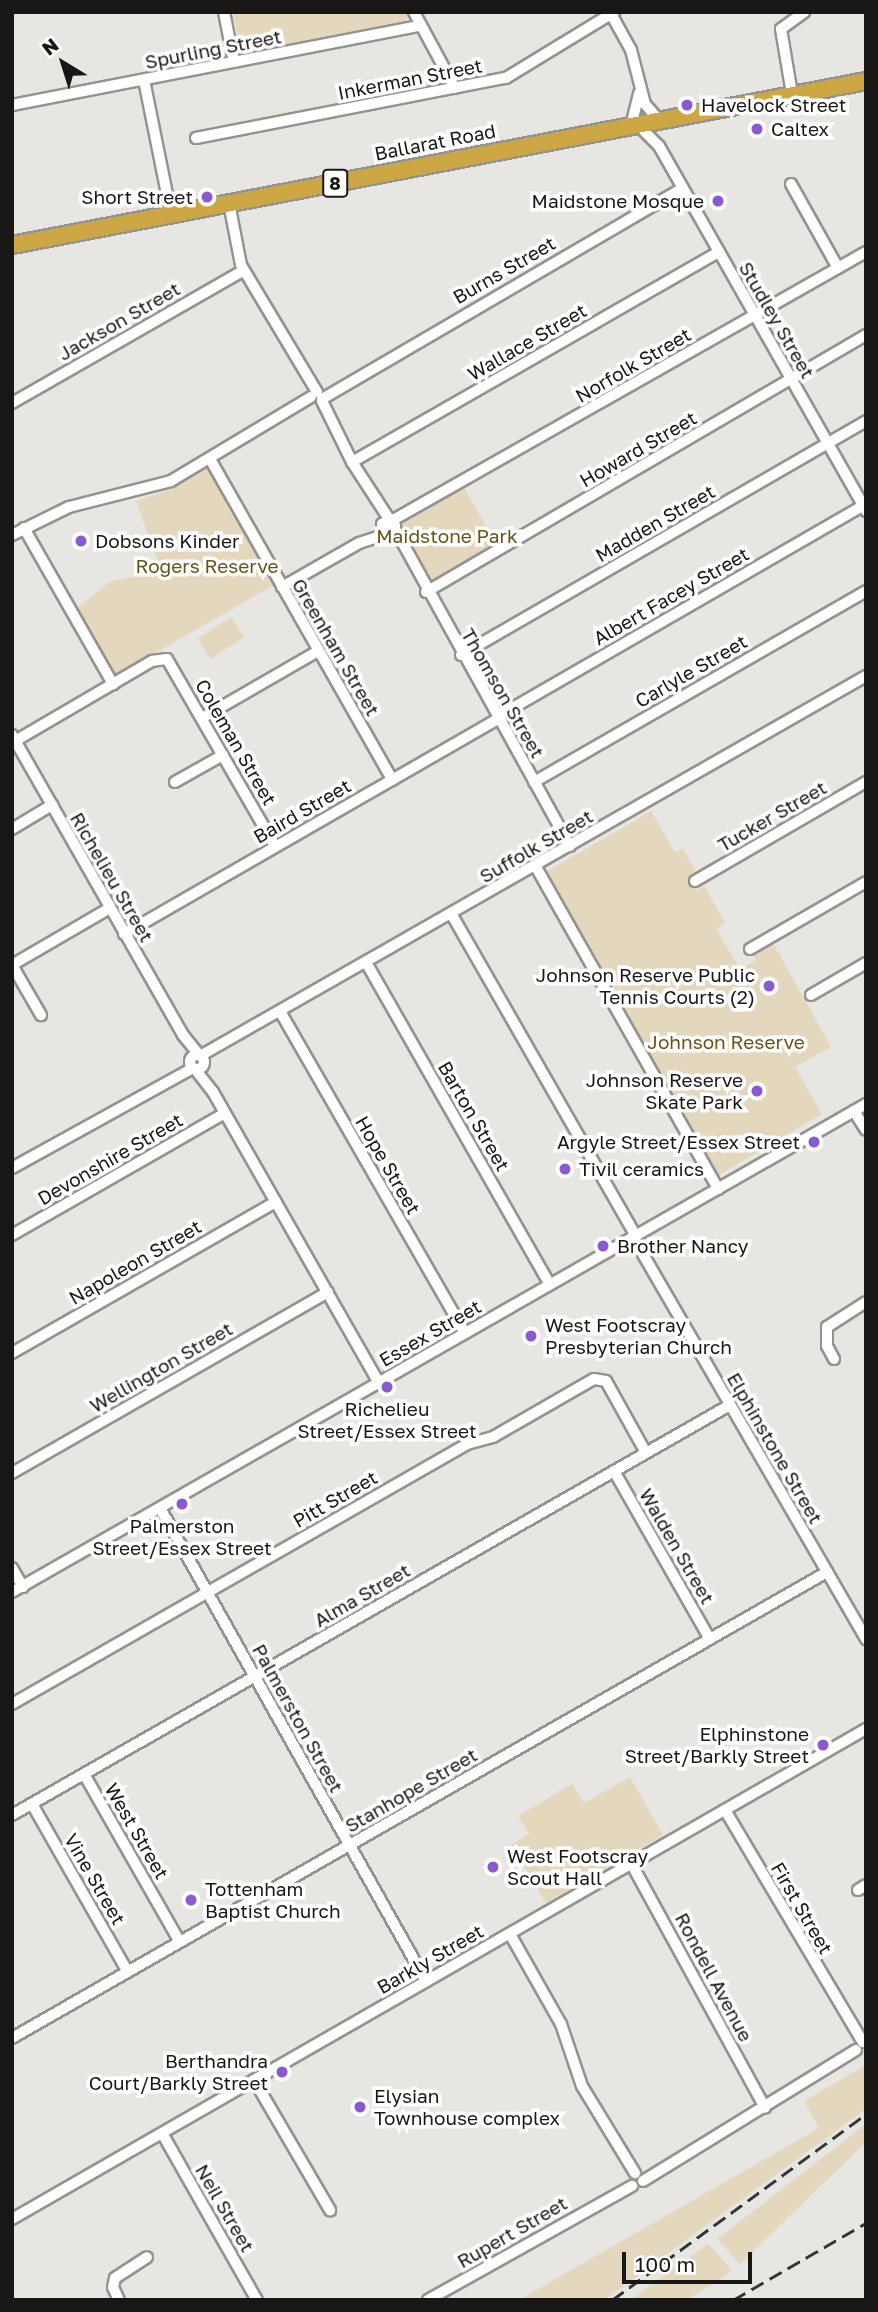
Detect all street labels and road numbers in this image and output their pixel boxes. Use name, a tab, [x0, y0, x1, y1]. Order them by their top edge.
street label: Spurling Street	[143, 25, 283, 73]
street label: Inkerman Street	[336, 54, 484, 104]
street label: Ballarat Road	[372, 119, 498, 165]
road number: 8	[321, 168, 349, 198]
street label: Burns Street	[449, 232, 559, 308]
street label: Studley Street	[734, 258, 820, 382]
street label: Jackson Street	[54, 277, 184, 365]
street label: Wallace Street	[464, 299, 590, 385]
street label: Norfolk Street	[571, 323, 695, 407]
street label: Howard Street	[575, 406, 701, 492]
street label: Madden Street	[591, 480, 719, 566]
street label: Albert Facey Street	[589, 542, 753, 650]
street label: Greenham Street	[287, 574, 385, 720]
street label: Thomson Street	[457, 624, 549, 762]
street label: Carlyle Street	[631, 630, 751, 712]
street label: Coleman Street	[191, 675, 281, 809]
street label: Baird Street	[249, 774, 355, 848]
street label: Tucker Street	[714, 776, 830, 856]
street label: Suffolk Street	[475, 804, 597, 888]
street label: Richelieu Street	[66, 808, 158, 946]
street label: Barton Street	[433, 1057, 515, 1175]
street label: Devonshire Street	[34, 1108, 186, 1210]
street label: Hope Street	[351, 1112, 425, 1218]
street label: Napoleon Street	[65, 1215, 205, 1309]
street label: Essex Street	[375, 1295, 485, 1371]
street label: Wellington Street	[86, 1317, 236, 1417]
street label: Elphinstone Street	[722, 1368, 828, 1528]
street label: Pitt Street	[289, 1466, 381, 1532]
street label: Walden Street	[635, 1484, 719, 1608]
street label: Alma Street	[310, 1558, 414, 1632]
street label: Palmerston Street	[248, 1640, 348, 1796]
street label: Stanhope Street	[341, 1743, 481, 1837]
street label: West Street	[100, 1779, 174, 1883]
street label: Vine Street	[60, 1829, 130, 1929]
street label: First Street	[767, 1858, 837, 1958]
street label: Rondell Avenue	[670, 1909, 758, 2045]
street label: Barkly Street	[373, 1919, 487, 1999]
street label: Neil Street	[191, 2160, 259, 2256]
street label: Rupert Street	[453, 2191, 571, 2273]

